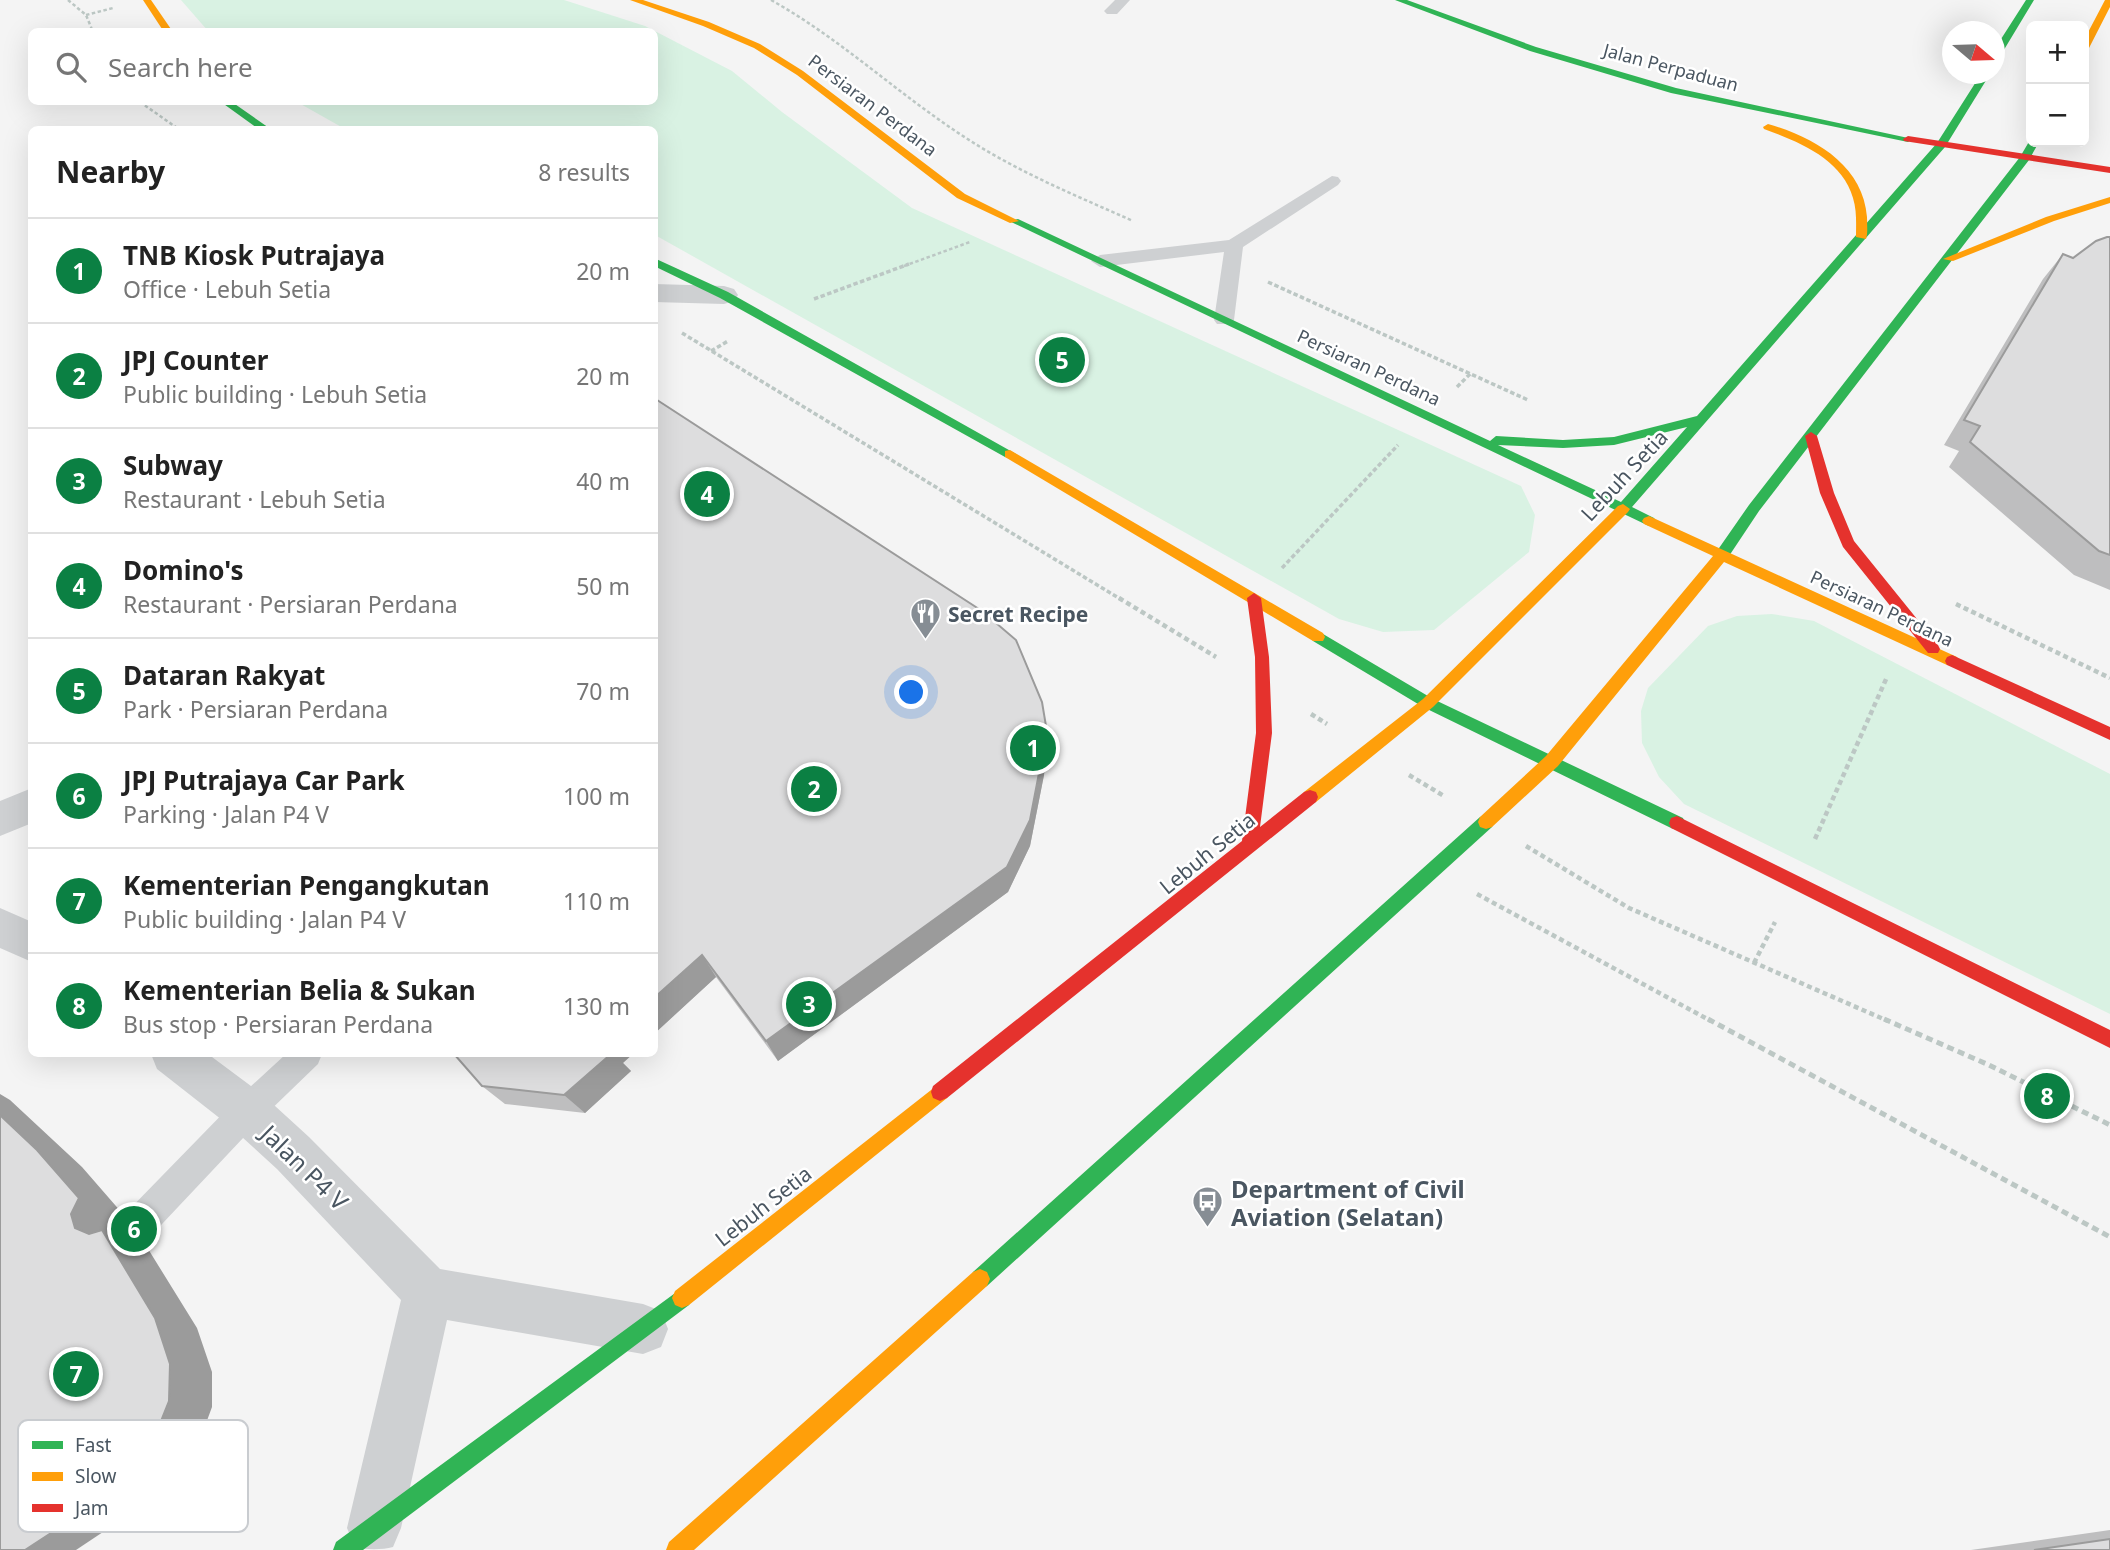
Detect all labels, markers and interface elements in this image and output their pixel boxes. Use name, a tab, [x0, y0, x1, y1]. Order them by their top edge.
north arrow	[1942, 21, 2005, 84]
map controls	[2026, 21, 2089, 147]
button: +	[2026, 21, 2089, 84]
search box	[28, 28, 658, 105]
street label: Jalan Perpaduan	[1599, 37, 1741, 97]
icon: search	[52, 48, 90, 86]
text: Search here	[108, 49, 253, 85]
street label: Persiaran Perdana	[804, 49, 942, 161]
button: −	[2026, 84, 2089, 147]
text: Nearby	[56, 151, 165, 192]
text: 8 results	[538, 156, 630, 188]
text: TNB Kiosk Putrajaya	[123, 237, 385, 273]
text: 1	[72, 255, 86, 287]
text: 20 m	[576, 255, 630, 287]
text: Office · Lebuh Setia	[123, 273, 331, 305]
street label: Persiaran Perdana	[1294, 323, 1444, 411]
pin: 5	[1039, 334, 1085, 386]
text: JPJ Counter	[123, 342, 268, 378]
text: 2	[72, 360, 86, 392]
text: 20 m	[576, 360, 630, 392]
text: Public building · Lebuh Setia	[123, 378, 427, 410]
street label: Lebuh Setia	[1574, 423, 1674, 527]
text: Subway	[123, 447, 223, 483]
text: 3	[72, 465, 86, 497]
text: 40 m	[576, 465, 630, 497]
pin: 4	[684, 468, 730, 520]
text: Restaurant · Lebuh Setia	[123, 483, 386, 515]
text: Domino's	[123, 552, 243, 588]
street label: Persiaran Perdana	[1807, 564, 1957, 652]
text: 4	[72, 570, 86, 602]
text: 50 m	[576, 570, 630, 602]
text: Restaurant · Persiaran Perdana	[123, 588, 458, 620]
restaurant icon: Secret Recipe	[908, 597, 942, 641]
place label: Secret Recipe	[948, 600, 1088, 628]
text: Dataran Rakyat	[123, 657, 325, 693]
text: 5	[72, 675, 86, 707]
text: 70 m	[576, 675, 630, 707]
your location	[894, 675, 928, 709]
text: Park · Persiaran Perdana	[123, 693, 388, 725]
pin: 1	[1010, 722, 1056, 774]
text: JPJ Putrajaya Car Park	[123, 762, 405, 798]
pin: 2	[791, 763, 837, 815]
text: 6	[72, 780, 86, 812]
text: 100 m	[563, 780, 630, 812]
text: Parking · Jalan P4 V	[123, 798, 329, 830]
street label: Lebuh Setia	[1153, 806, 1261, 900]
text: Kementerian Pengangkutan	[123, 867, 490, 903]
text: 7	[72, 885, 86, 917]
text: 110 m	[563, 885, 630, 917]
text: Public building · Jalan P4 V	[123, 903, 406, 935]
text: Kementerian Belia & Sukan	[123, 972, 476, 1008]
pin: 3	[786, 978, 832, 1030]
text: 8	[72, 990, 86, 1022]
text: 130 m	[563, 990, 630, 1022]
text: Bus stop · Persiaran Perdana	[123, 1008, 433, 1040]
pin: 8	[2024, 1070, 2070, 1122]
street label: Jalan P4 V	[253, 1116, 356, 1217]
street label: Lebuh Setia	[709, 1159, 817, 1253]
place label: Department of Civil Aviation (Selatan)	[1231, 1172, 1465, 1233]
bus stop icon: Department of Civil Aviation (Selatan)	[1191, 1185, 1225, 1229]
pin: 6	[111, 1203, 157, 1255]
pin: 7	[53, 1348, 99, 1400]
legend	[18, 1420, 248, 1532]
text: Fast	[75, 1432, 112, 1458]
text: Slow	[75, 1463, 116, 1489]
text: Jam	[73, 1495, 109, 1521]

